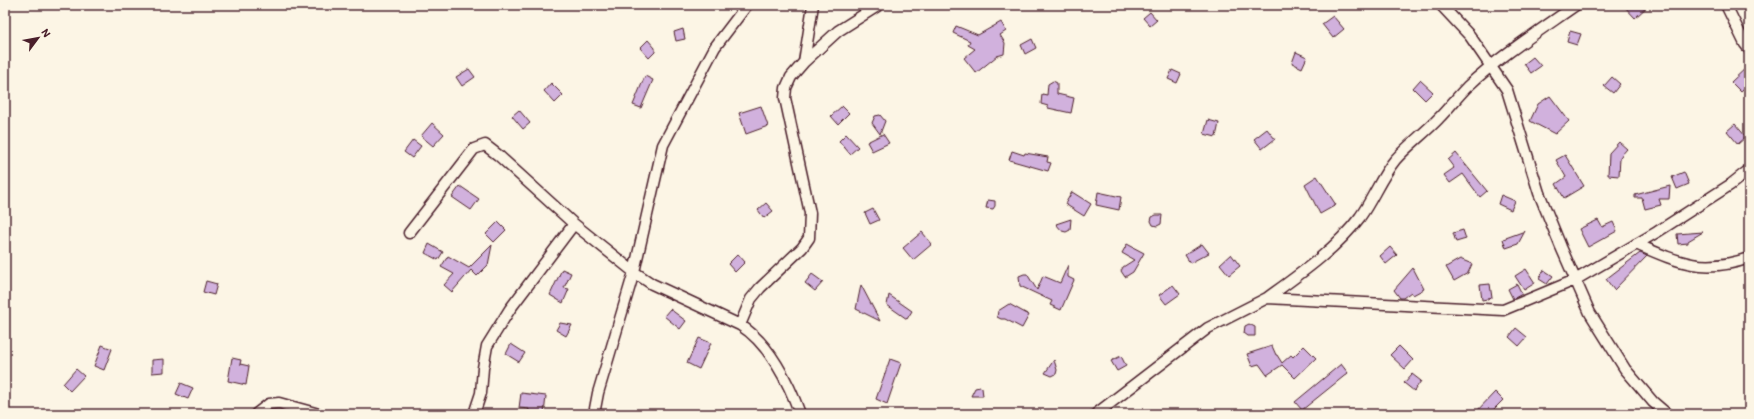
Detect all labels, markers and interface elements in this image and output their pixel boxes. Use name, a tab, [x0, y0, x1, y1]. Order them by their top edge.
north arrow	[18, 18, 58, 58]
text: N	[39, 26, 54, 40]

